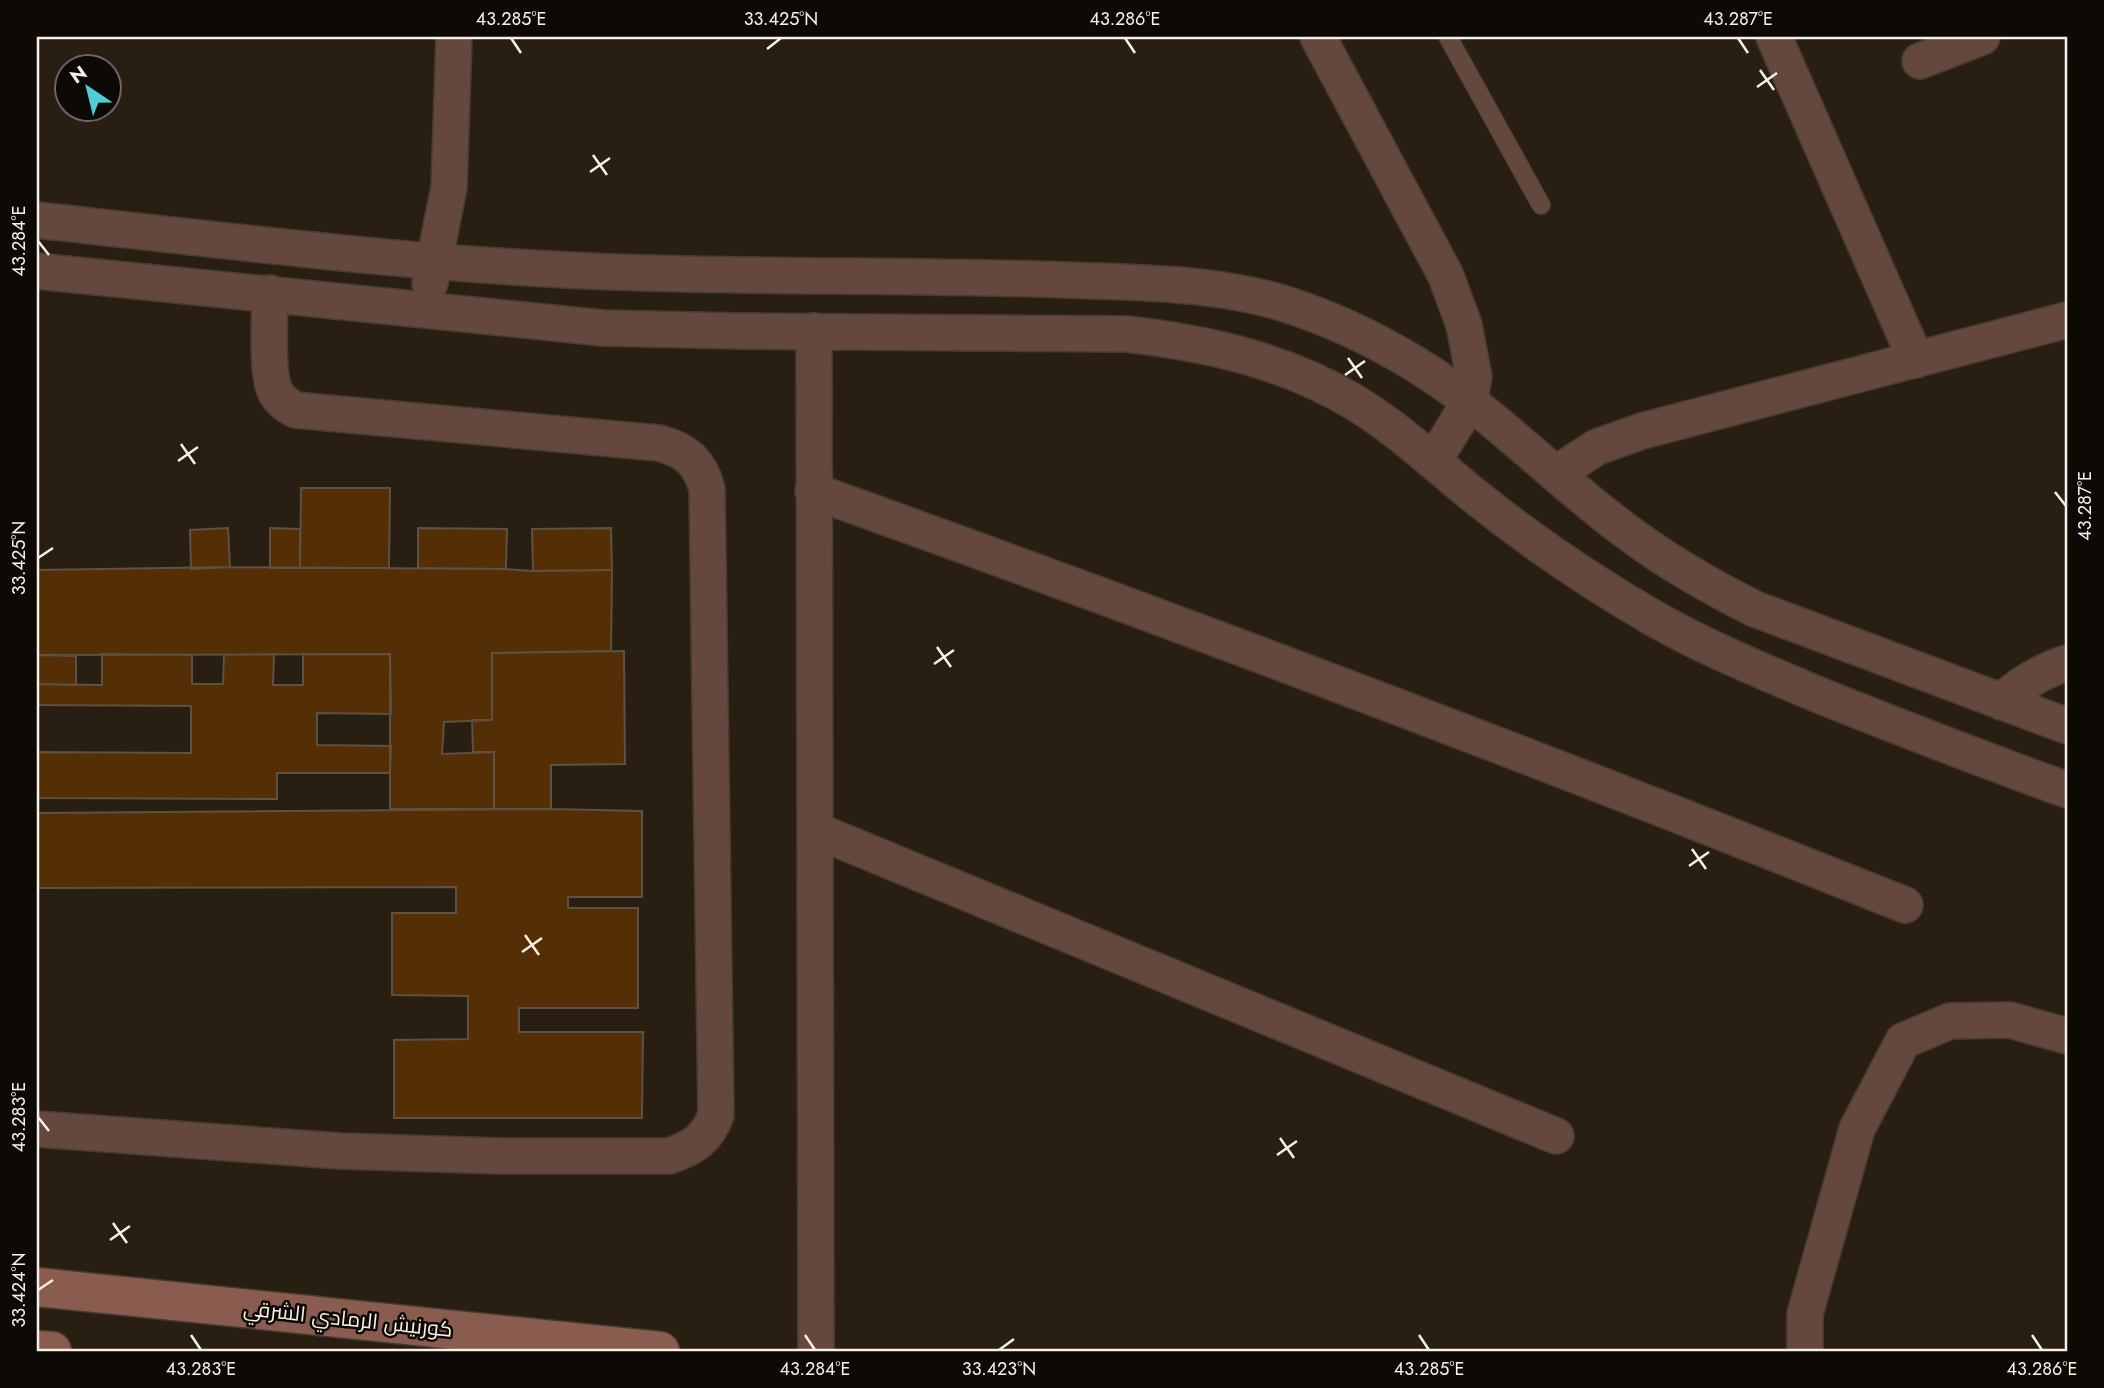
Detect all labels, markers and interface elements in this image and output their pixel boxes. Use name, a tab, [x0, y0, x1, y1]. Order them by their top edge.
text: 43.285°E	[476, 6, 546, 32]
text: 33.425°N	[744, 6, 818, 32]
text: 43.286°E	[1090, 6, 1160, 32]
text: 43.287°E	[1703, 6, 1773, 32]
north arrow	[52, 52, 122, 122]
text: N	[65, 59, 92, 90]
text: 43.284°E	[6, 206, 32, 276]
text: 43.287°E	[2072, 471, 2098, 541]
text: 33.425°N	[6, 521, 32, 595]
text: 43.283°E	[6, 1082, 32, 1152]
text: 33.424°N	[6, 1253, 32, 1327]
street label: كورنيش الرمادي الشرقي	[242, 1293, 454, 1346]
text: 43.283°E	[166, 1356, 236, 1382]
text: 43.284°E	[780, 1356, 850, 1382]
text: 33.423°N	[962, 1356, 1036, 1382]
text: 43.285°E	[1394, 1356, 1464, 1382]
text: 43.286°E	[2007, 1356, 2077, 1382]

